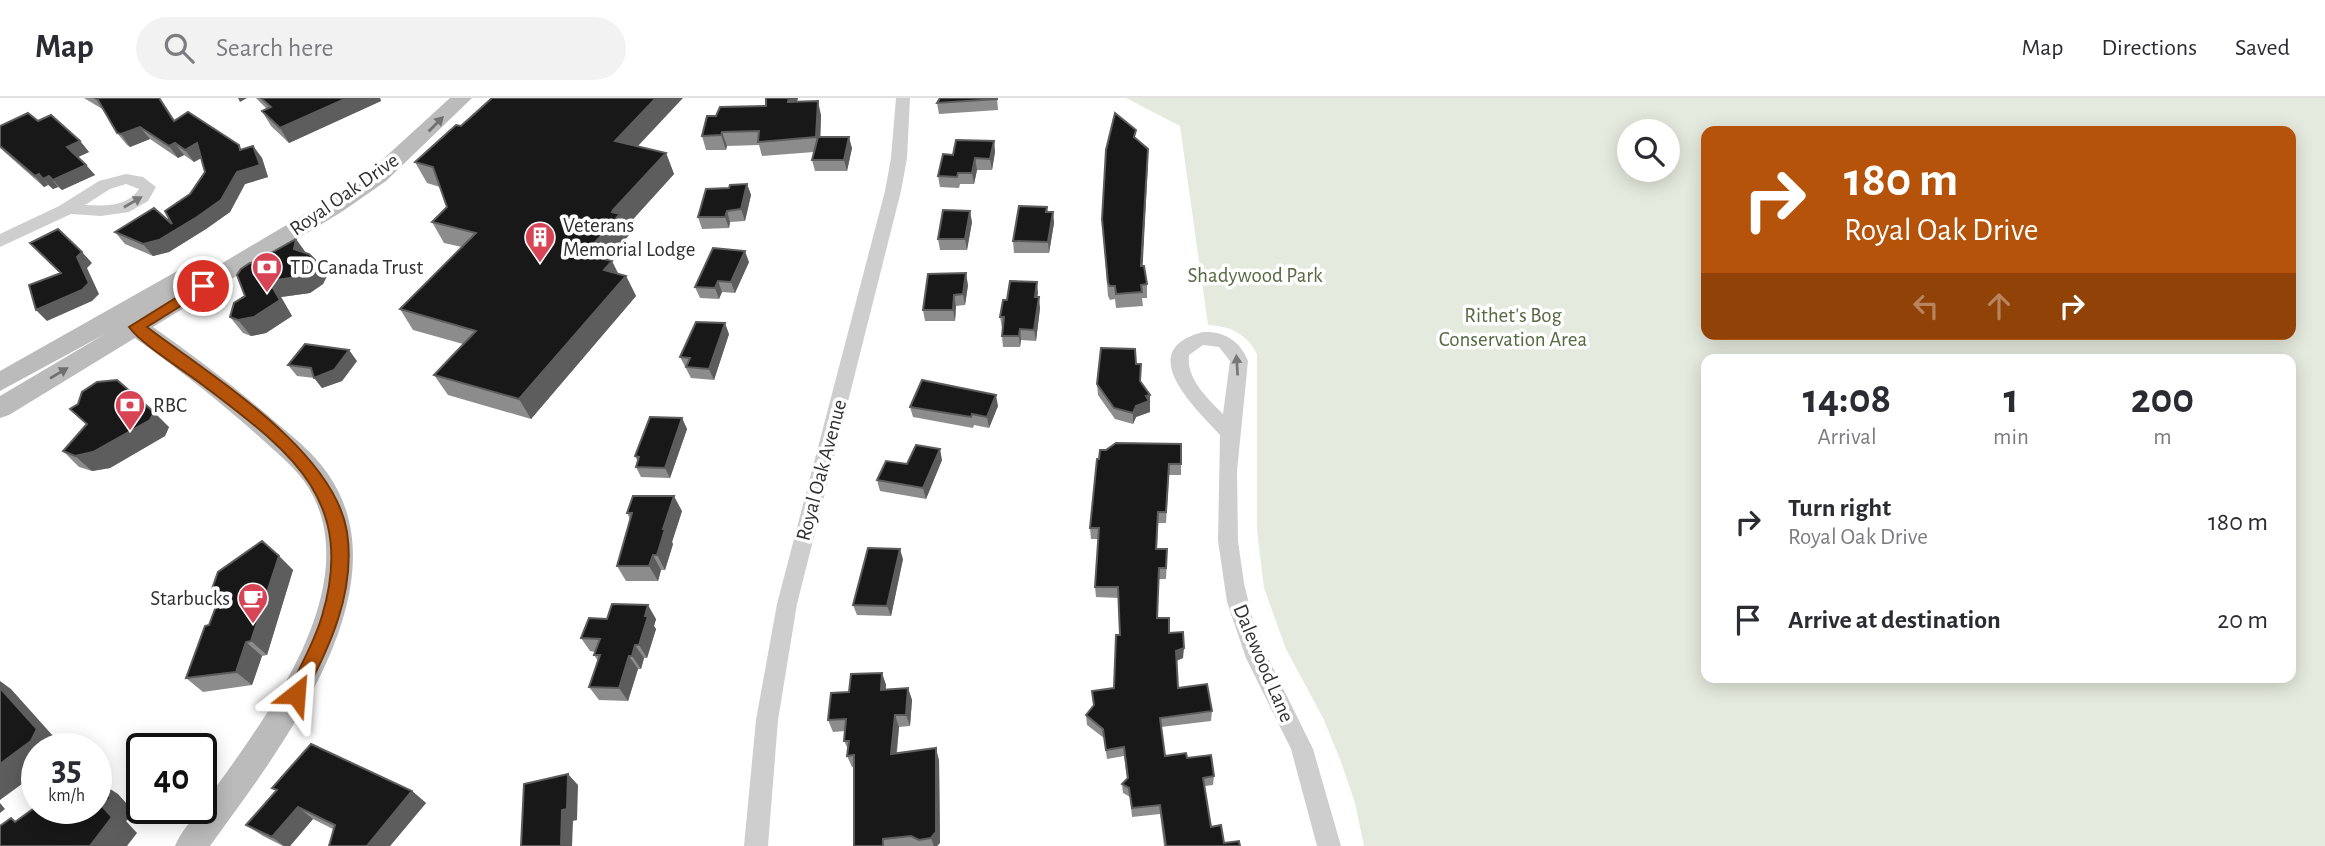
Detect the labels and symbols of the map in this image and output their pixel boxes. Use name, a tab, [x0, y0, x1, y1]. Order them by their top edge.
one-way arrow	[427, 116, 444, 133]
street label: Royal Oak Drive	[286, 149, 403, 240]
one-way arrow	[124, 196, 143, 208]
place label: Veterans Memorial Lodge	[563, 215, 696, 260]
building icon: Veterans Memorial Lodge	[523, 220, 557, 264]
bank icon: TD Canada Trust	[250, 250, 284, 294]
pin	[173, 256, 233, 316]
place label: TD Canada Trust	[290, 257, 424, 278]
park label: Shadywood Park	[1187, 265, 1323, 286]
park label: Rithet's Bog Conservation Area	[1439, 305, 1588, 350]
one-way arrow	[1231, 354, 1242, 376]
one-way arrow	[49, 367, 68, 379]
bank icon: RBC	[113, 388, 147, 432]
place label: RBC	[153, 395, 187, 416]
street label: Royal Oak Avenue	[793, 397, 850, 543]
cafe icon: Starbucks	[236, 581, 270, 625]
place label: Starbucks	[150, 588, 230, 609]
street label: Dalewood Lane	[1229, 601, 1298, 725]
position arrow	[259, 657, 333, 731]
speed limit sign: 40	[126, 733, 217, 824]

